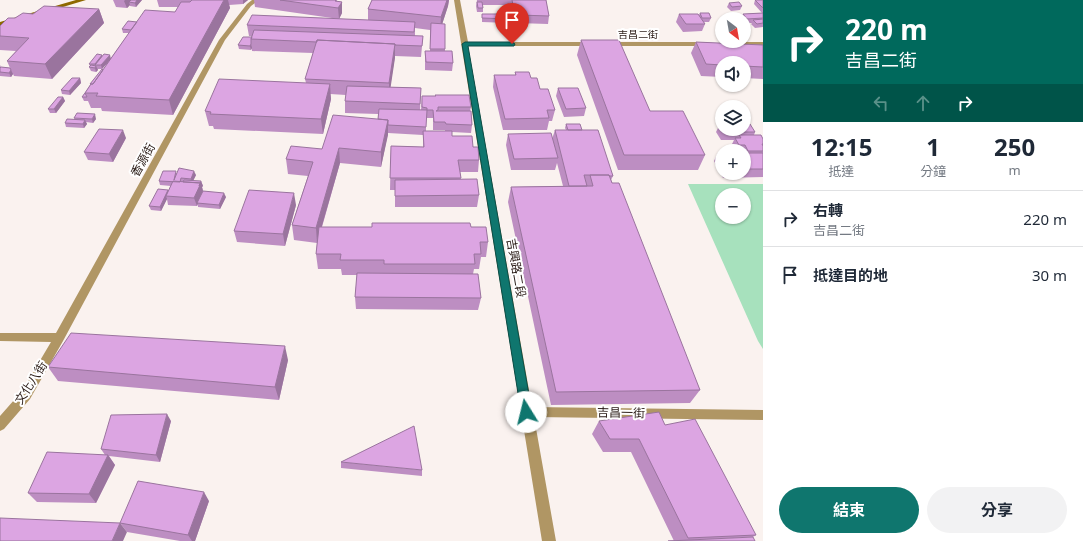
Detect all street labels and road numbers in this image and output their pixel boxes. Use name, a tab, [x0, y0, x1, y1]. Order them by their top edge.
street label: 吉昌二街	[618, 27, 658, 41]
street label: 香源街	[126, 140, 159, 180]
street label: 吉興路二段	[503, 237, 530, 299]
street label: 文化八街	[10, 358, 51, 407]
street label: 吉昌一街	[597, 404, 645, 421]

